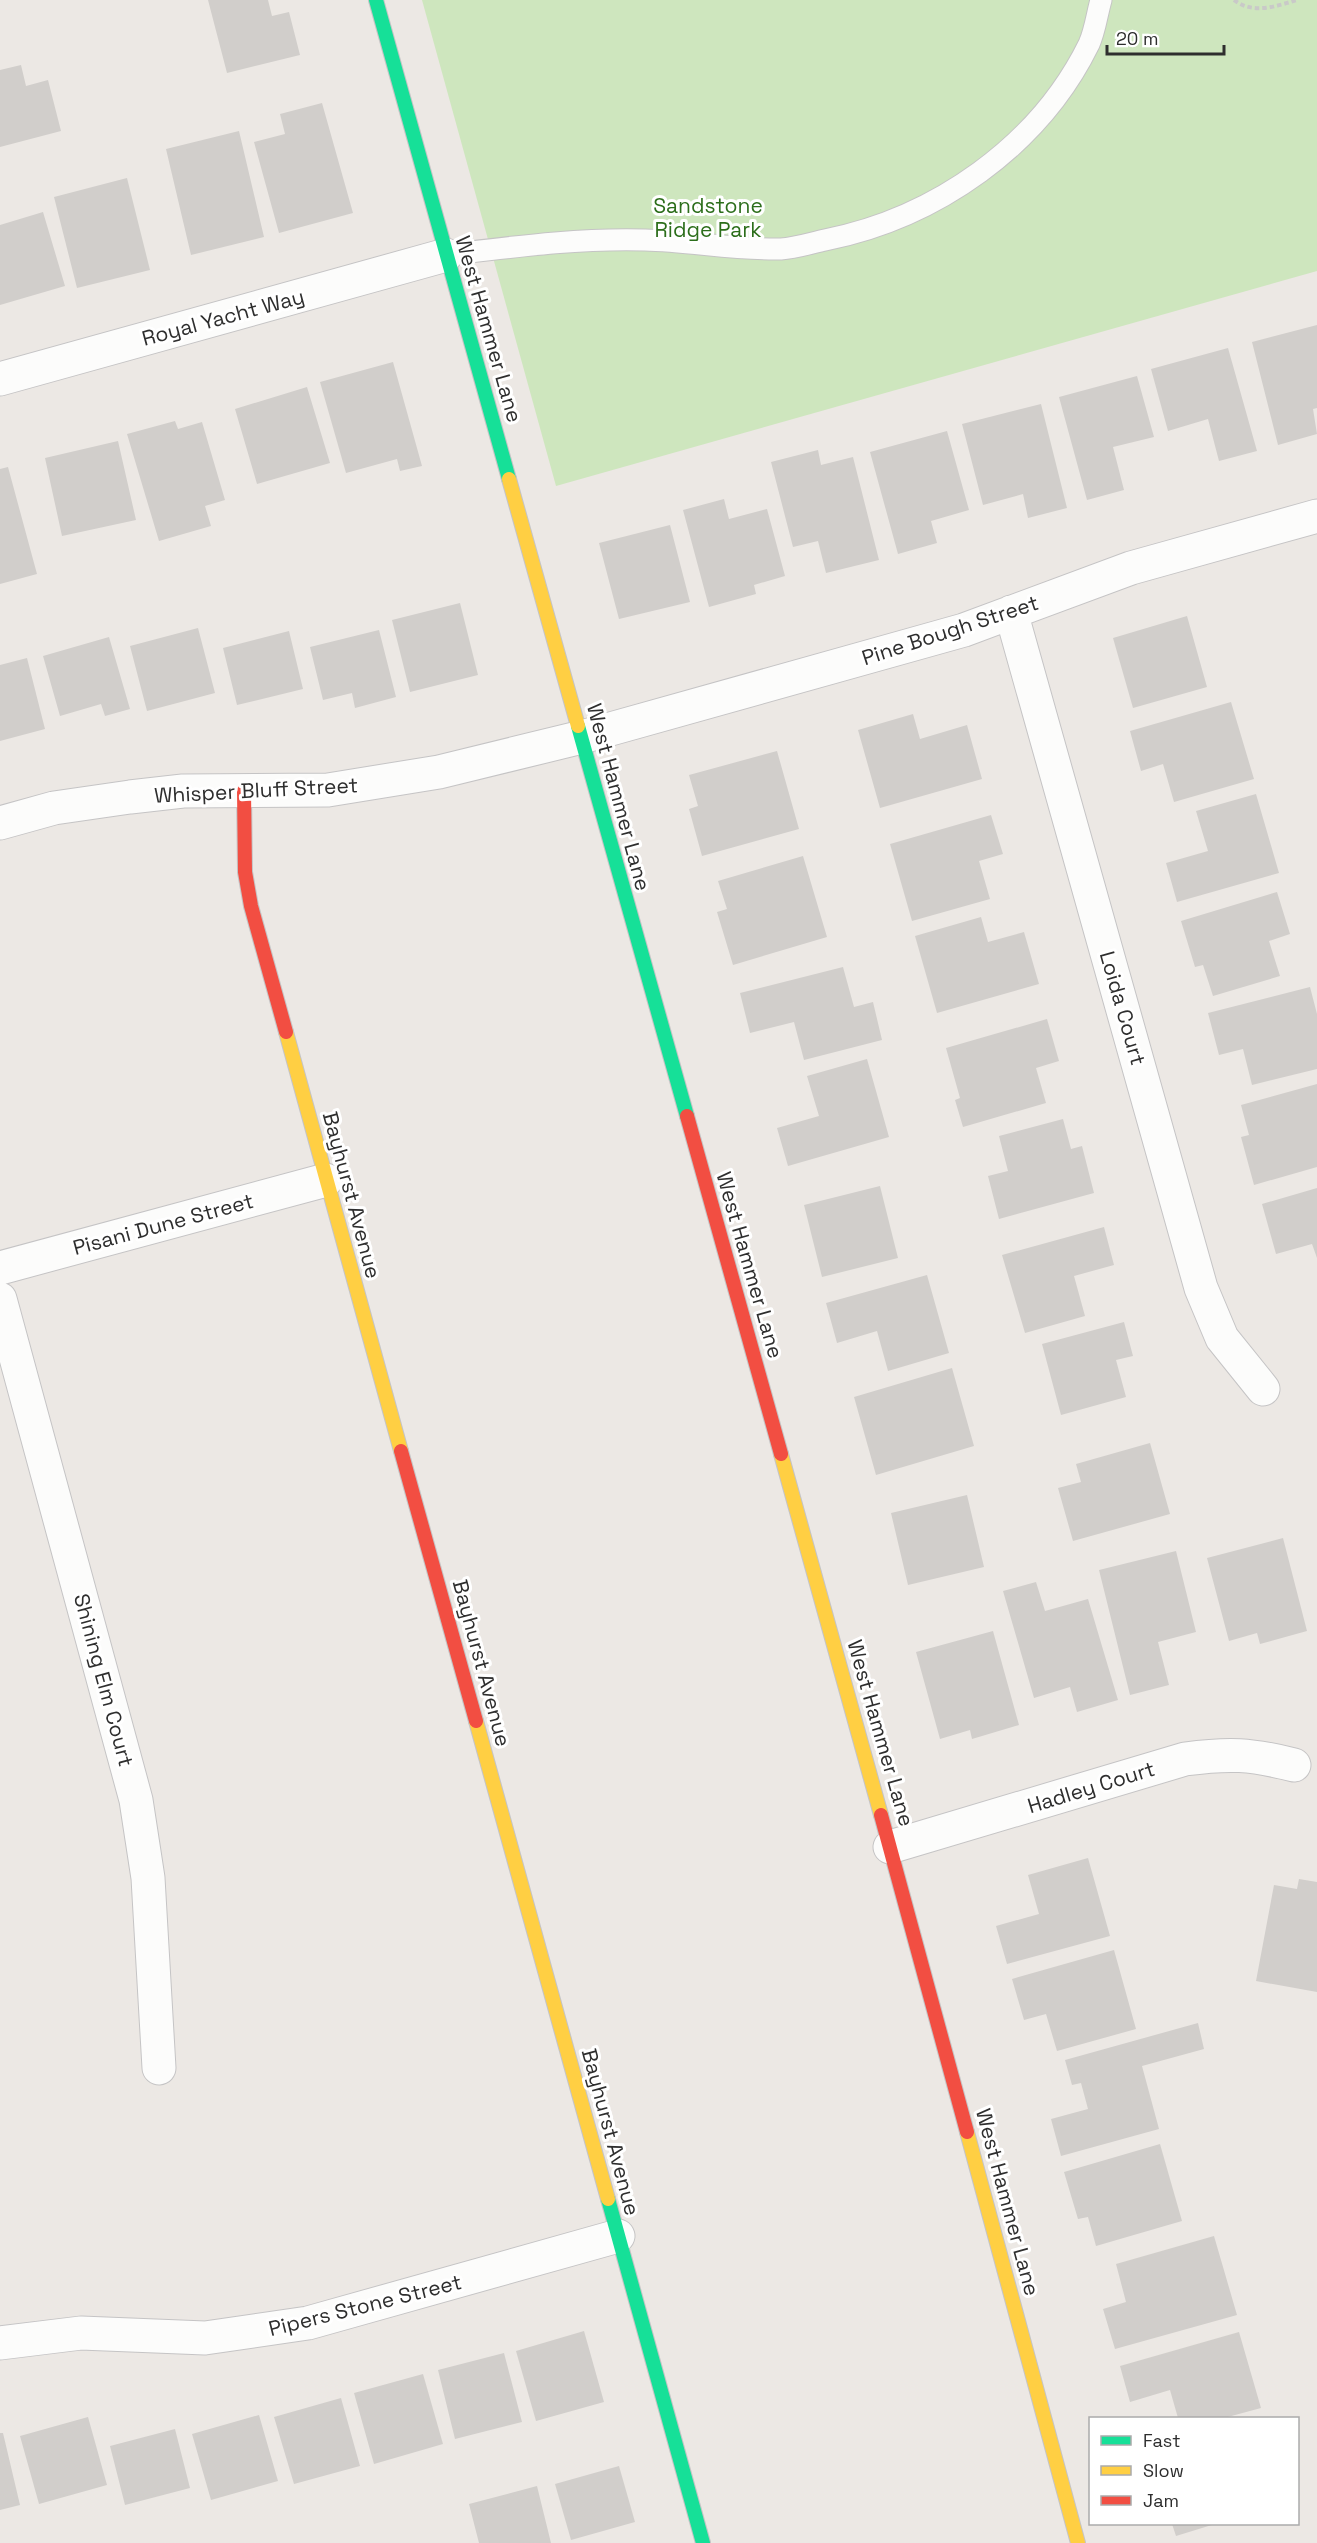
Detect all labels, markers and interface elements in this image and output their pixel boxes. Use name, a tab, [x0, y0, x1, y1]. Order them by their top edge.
scale bar	[1107, 18, 1224, 56]
text: 20 m	[1116, 27, 1159, 50]
park label: Sandstone Ridge Park	[653, 192, 763, 243]
street label: West Hammer Lane	[449, 233, 529, 425]
street label: Royal Yacht Way	[139, 282, 307, 352]
street label: Pine Bough Street	[858, 589, 1042, 671]
street label: West Hammer Lane	[581, 700, 657, 894]
street label: Whisper Bluff Street	[153, 771, 359, 809]
street label: Loida Court	[1094, 948, 1152, 1068]
street label: Bayhurst Avenue	[317, 1109, 387, 1281]
street label: West Hammer Lane	[710, 1169, 790, 1361]
street label: Pisani Dune Street	[70, 1187, 256, 1261]
street label: Bayhurst Avenue	[447, 1577, 517, 1749]
street label: Shining Elm Court	[68, 1591, 140, 1769]
street label: West Hammer Lane	[841, 1637, 921, 1829]
street label: Hadley Court	[1024, 1755, 1158, 1819]
street label: Bayhurst Avenue	[576, 2046, 646, 2218]
street label: West Hammer Lane	[970, 2105, 1046, 2299]
street label: Pipers Stone Street	[266, 2268, 464, 2342]
legend	[1089, 2417, 1299, 2525]
text: Fast	[1143, 2429, 1180, 2452]
text: Slow	[1143, 2459, 1184, 2482]
text: Jam	[1143, 2489, 1179, 2512]

